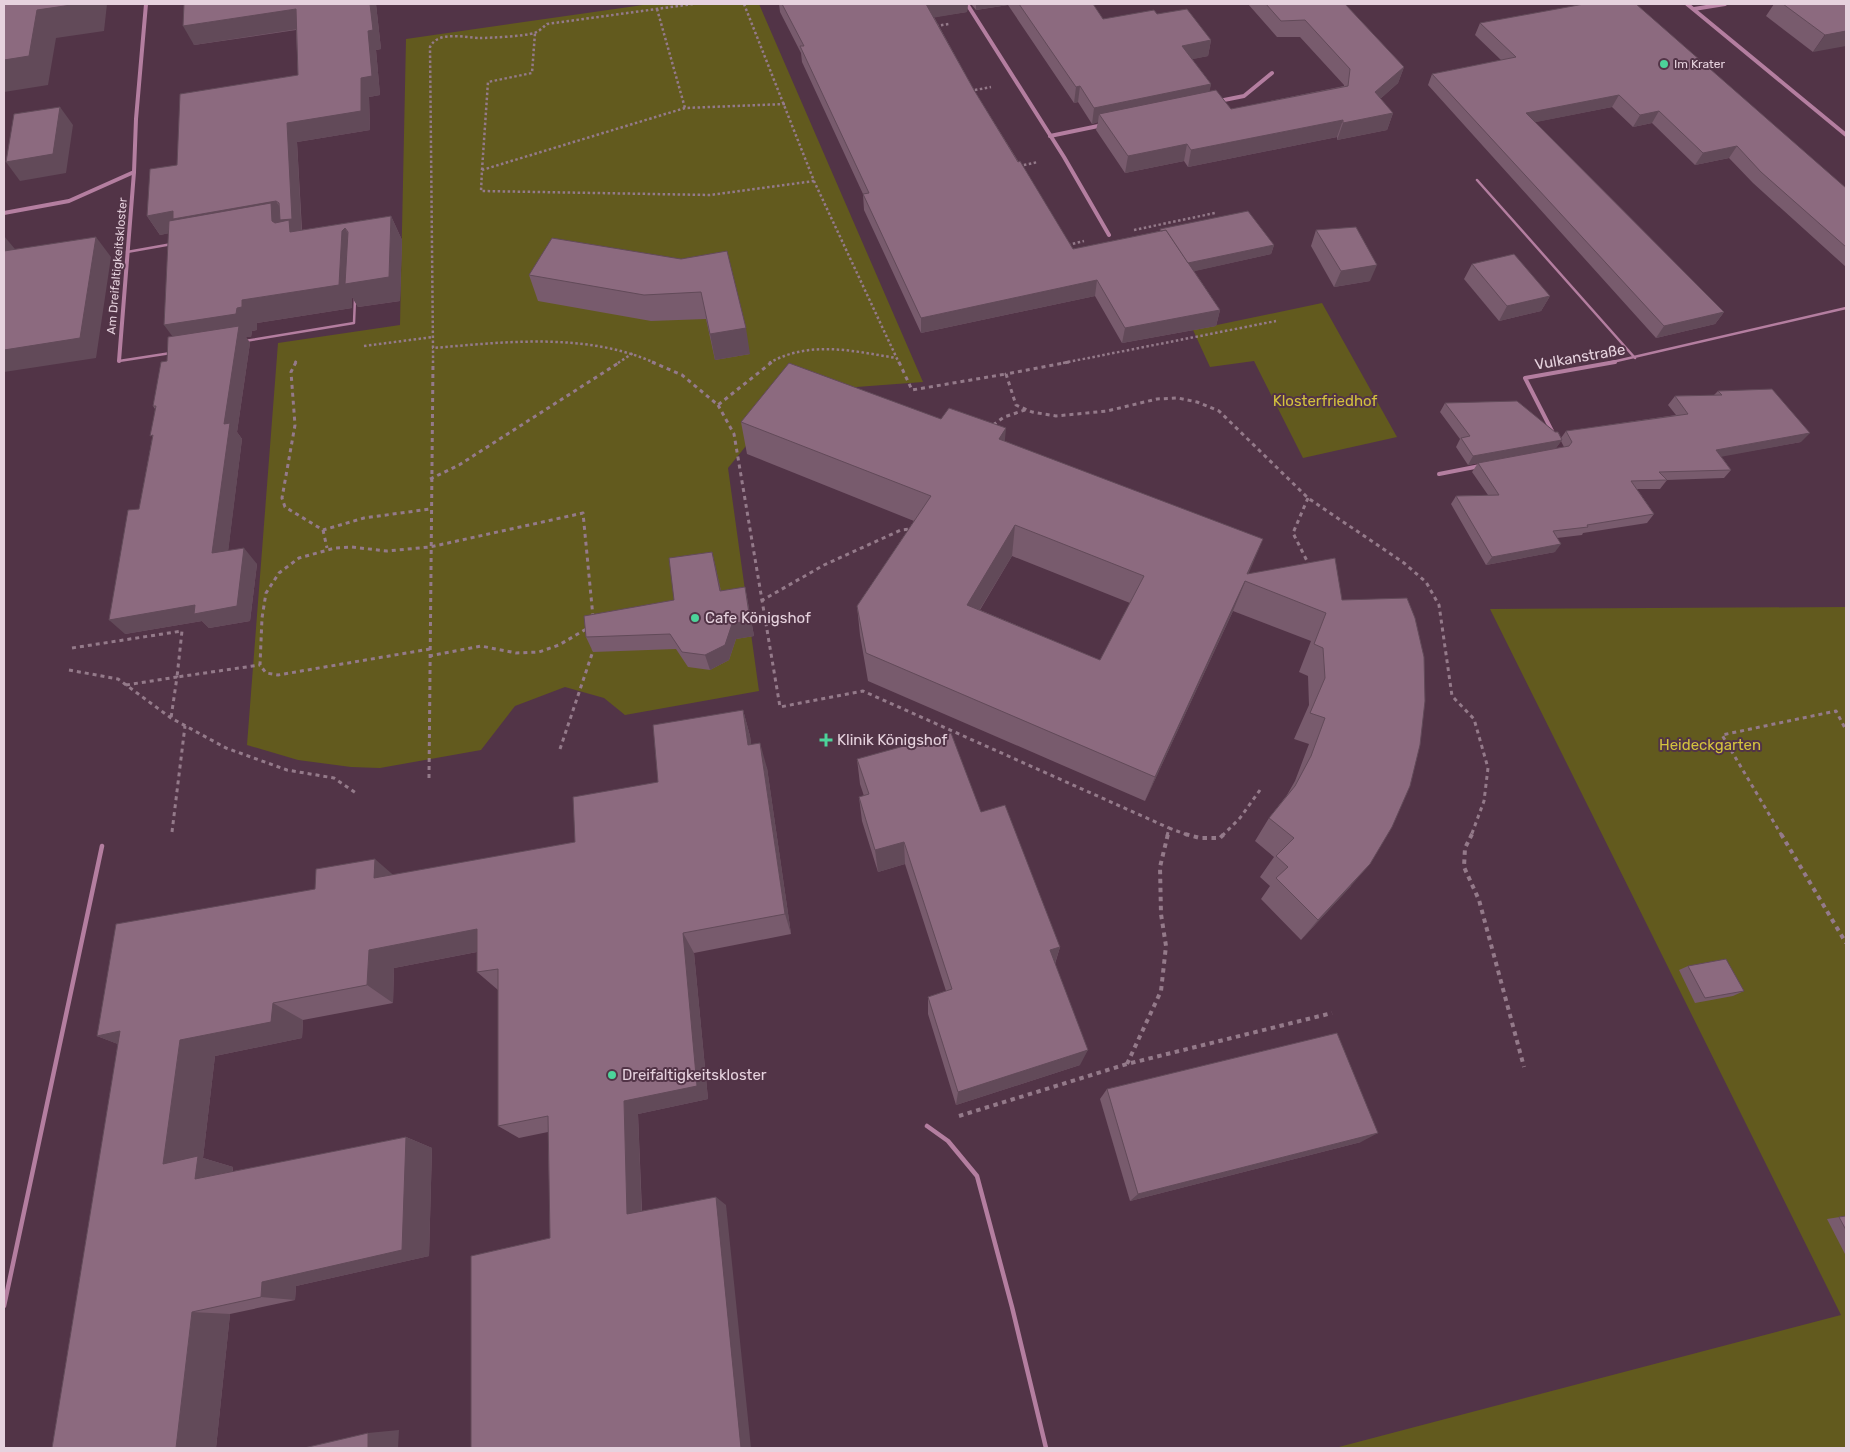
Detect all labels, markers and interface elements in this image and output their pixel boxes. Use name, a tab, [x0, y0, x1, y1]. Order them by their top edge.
place label: Im Krater	[1674, 57, 1726, 71]
marker: Im Krater	[1658, 58, 1670, 70]
street label: Am Dreifaltigkeitskloster	[104, 197, 130, 335]
street label: Vulkanstraße	[1533, 340, 1627, 374]
park label: Klosterfriedhof	[1273, 392, 1378, 410]
place label: Cafe Königshof	[705, 609, 811, 627]
marker: Cafe Königshof	[689, 612, 701, 624]
place label: Klinik Königshof	[837, 731, 947, 749]
marker: Klinik Königshof	[819, 733, 833, 747]
park label: Heideckgarten	[1659, 736, 1761, 754]
place label: Dreifaltigkeitskloster	[622, 1066, 767, 1084]
marker: Dreifaltigkeitskloster	[606, 1069, 618, 1081]

